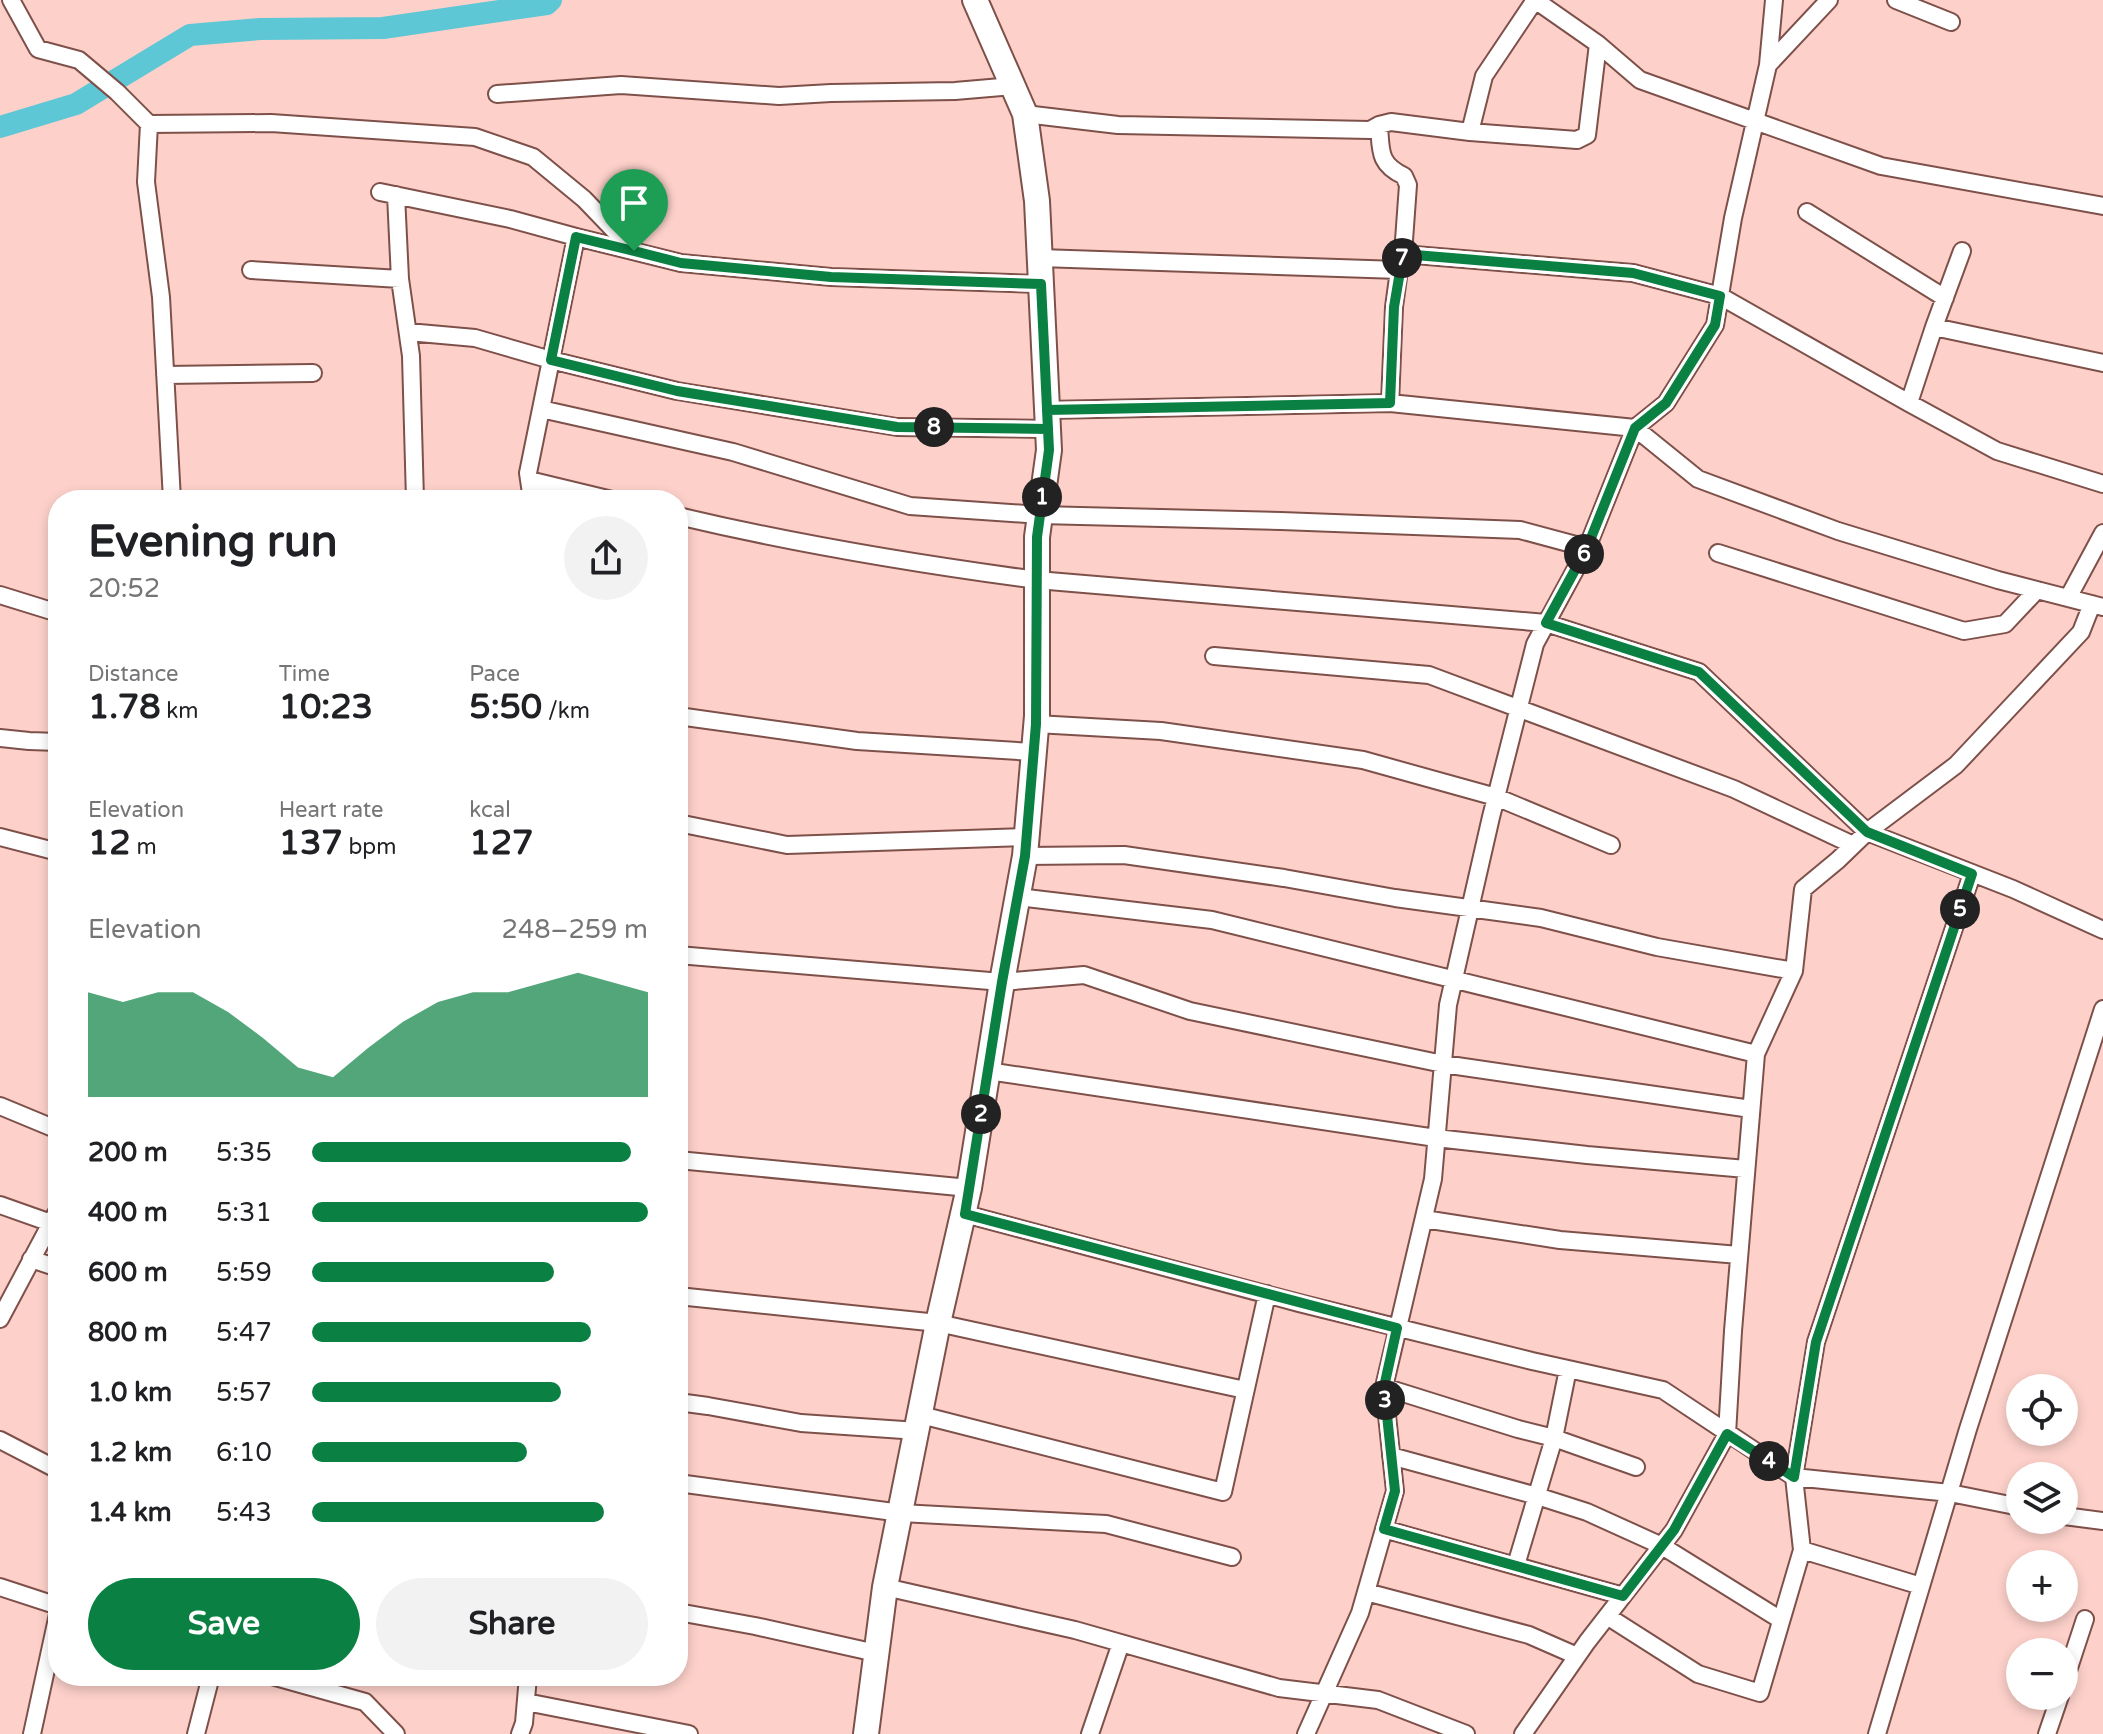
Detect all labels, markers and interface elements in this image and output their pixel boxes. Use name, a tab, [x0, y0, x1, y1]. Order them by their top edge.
pin	[600, 169, 668, 251]
icon: arrive	[612, 181, 656, 225]
pin: 7	[1382, 238, 1422, 278]
text: 7	[1395, 245, 1409, 271]
pin: 8	[914, 407, 954, 447]
text: 8	[927, 414, 941, 440]
pin: 1	[1022, 477, 1062, 517]
text: 1	[1035, 484, 1049, 510]
text: Evening run	[88, 516, 337, 569]
button: share	[564, 516, 648, 600]
pin: 6	[1564, 534, 1604, 574]
text: 6	[1577, 541, 1591, 567]
text: 20:52	[88, 573, 160, 604]
text: Distance	[88, 661, 179, 687]
text: Time	[279, 661, 330, 687]
text: Pace	[469, 661, 520, 687]
text: 1.78	[88, 687, 161, 728]
text: 10:23	[279, 687, 373, 728]
text: 5:50	[469, 687, 542, 728]
text: km	[161, 698, 198, 724]
text: /km	[542, 698, 590, 724]
text: Elevation	[88, 797, 184, 823]
text: Heart rate	[279, 797, 384, 823]
text: kcal	[469, 797, 511, 823]
text: 12	[88, 823, 131, 864]
text: 137	[279, 823, 343, 864]
text: 127	[469, 823, 533, 864]
text: m	[131, 834, 157, 860]
text: bpm	[343, 834, 396, 860]
pin: 5	[1940, 889, 1980, 929]
text: 5	[1953, 896, 1967, 922]
text: Elevation	[88, 914, 202, 945]
text: 248–259 m	[502, 914, 648, 945]
pin: 2	[961, 1094, 1001, 1134]
text: 2	[974, 1101, 988, 1127]
text: 200 m	[88, 1137, 168, 1168]
text: 5:35	[216, 1137, 272, 1168]
text: 400 m	[88, 1197, 168, 1228]
text: 5:31	[216, 1197, 272, 1228]
text: 600 m	[88, 1257, 168, 1288]
text: 5:59	[216, 1257, 272, 1288]
text: 800 m	[88, 1317, 168, 1348]
text: 5:47	[216, 1317, 272, 1348]
map controls	[2006, 1374, 2078, 1710]
button: locate	[2006, 1374, 2078, 1446]
text: 1.0 km	[88, 1377, 172, 1408]
text: 5:57	[216, 1377, 272, 1408]
pin: 3	[1365, 1380, 1405, 1420]
text: 3	[1378, 1387, 1392, 1413]
text: 1.2 km	[88, 1437, 172, 1468]
text: 6:10	[216, 1437, 272, 1468]
pin: 4	[1749, 1441, 1789, 1481]
text: 4	[1762, 1448, 1776, 1474]
button: layers	[2006, 1462, 2078, 1534]
text: 1.4 km	[88, 1497, 172, 1528]
text: 5:43	[216, 1497, 272, 1528]
button: +	[2006, 1550, 2078, 1622]
button: Save	[88, 1578, 360, 1670]
button: Share	[376, 1578, 648, 1670]
button: −	[2006, 1638, 2078, 1710]

